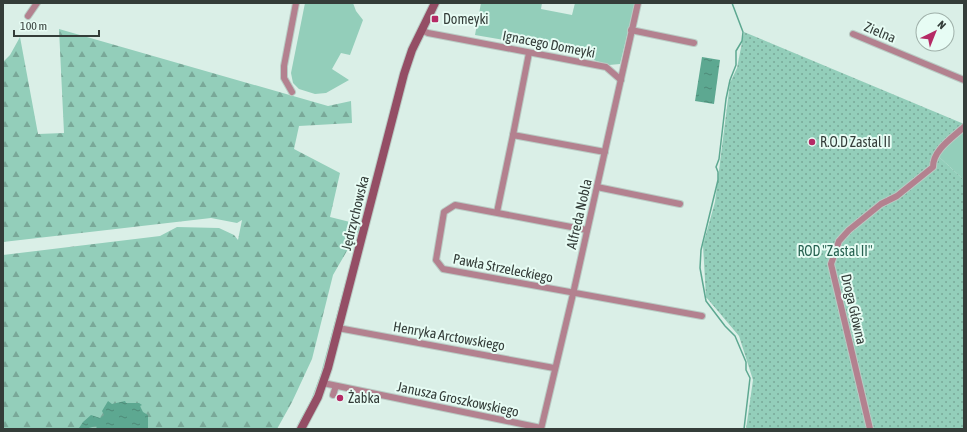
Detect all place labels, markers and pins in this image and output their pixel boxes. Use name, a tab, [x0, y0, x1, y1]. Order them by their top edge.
place label: Domeyki	[443, 11, 488, 27]
marker: Domeyki	[430, 14, 440, 24]
place label: R.O.D Zastal II	[820, 134, 891, 150]
marker: R.O.D Zastal II	[807, 137, 817, 147]
place label: Żabka	[348, 390, 380, 406]
marker: Żabka	[335, 393, 345, 403]

